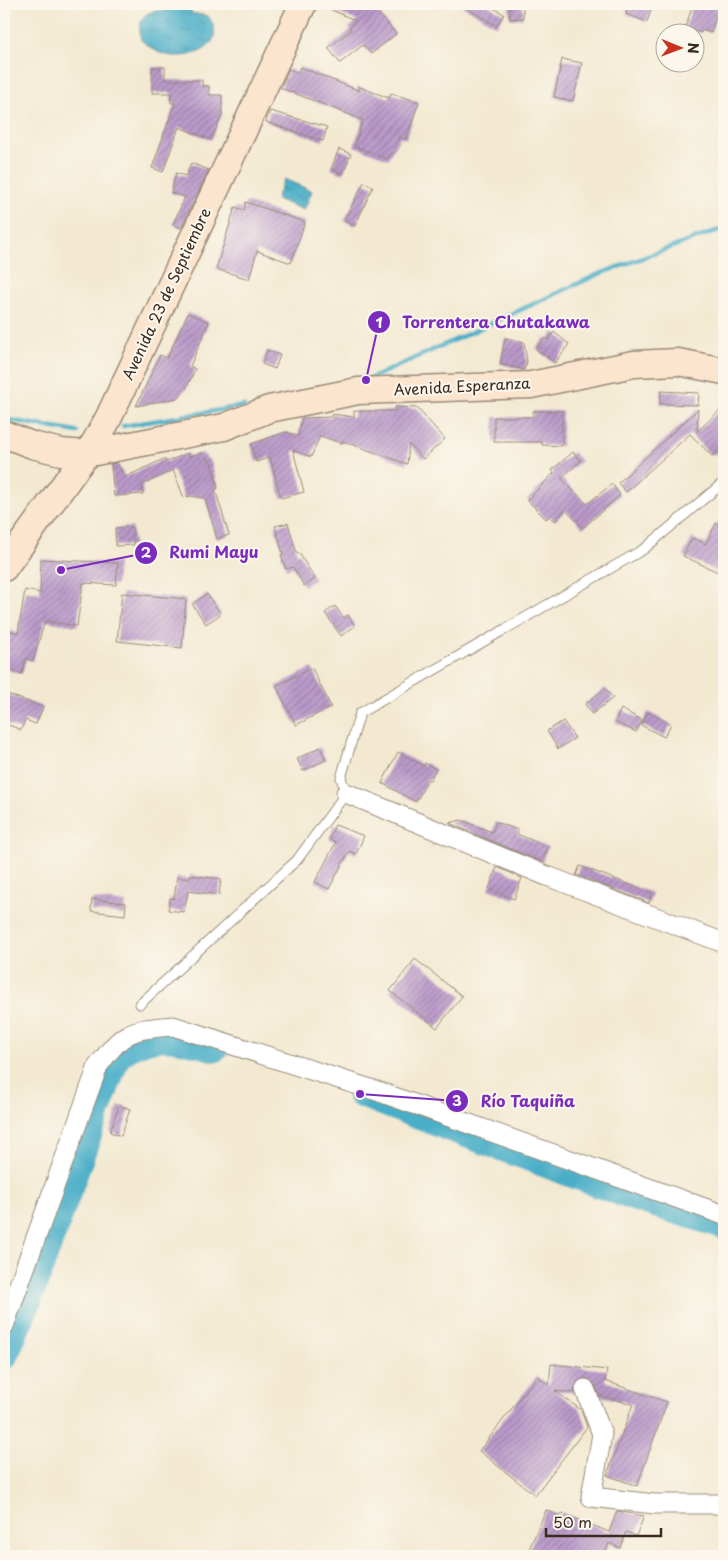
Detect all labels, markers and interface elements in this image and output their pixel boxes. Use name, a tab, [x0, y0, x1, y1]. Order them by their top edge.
north arrow	[656, 22, 706, 72]
text: N	[683, 43, 704, 54]
street label: Avenida 23 de Septiembre	[116, 203, 216, 383]
callout: Torrentera Chutakawa	[366, 307, 600, 338]
text: Torrentera Chutakawa	[402, 309, 590, 333]
text: 1	[375, 310, 383, 333]
street label: Avenida Esperanza	[393, 370, 531, 401]
callout: Rumi Mayu	[134, 537, 268, 568]
text: Rumi Mayu	[169, 539, 259, 563]
text: 2	[141, 540, 152, 563]
callout: Río Taquiña	[445, 1086, 586, 1117]
text: 3	[452, 1088, 462, 1111]
text: Río Taquiña	[481, 1088, 575, 1112]
scale bar	[546, 1505, 660, 1537]
text: 50 m	[553, 1510, 592, 1533]

